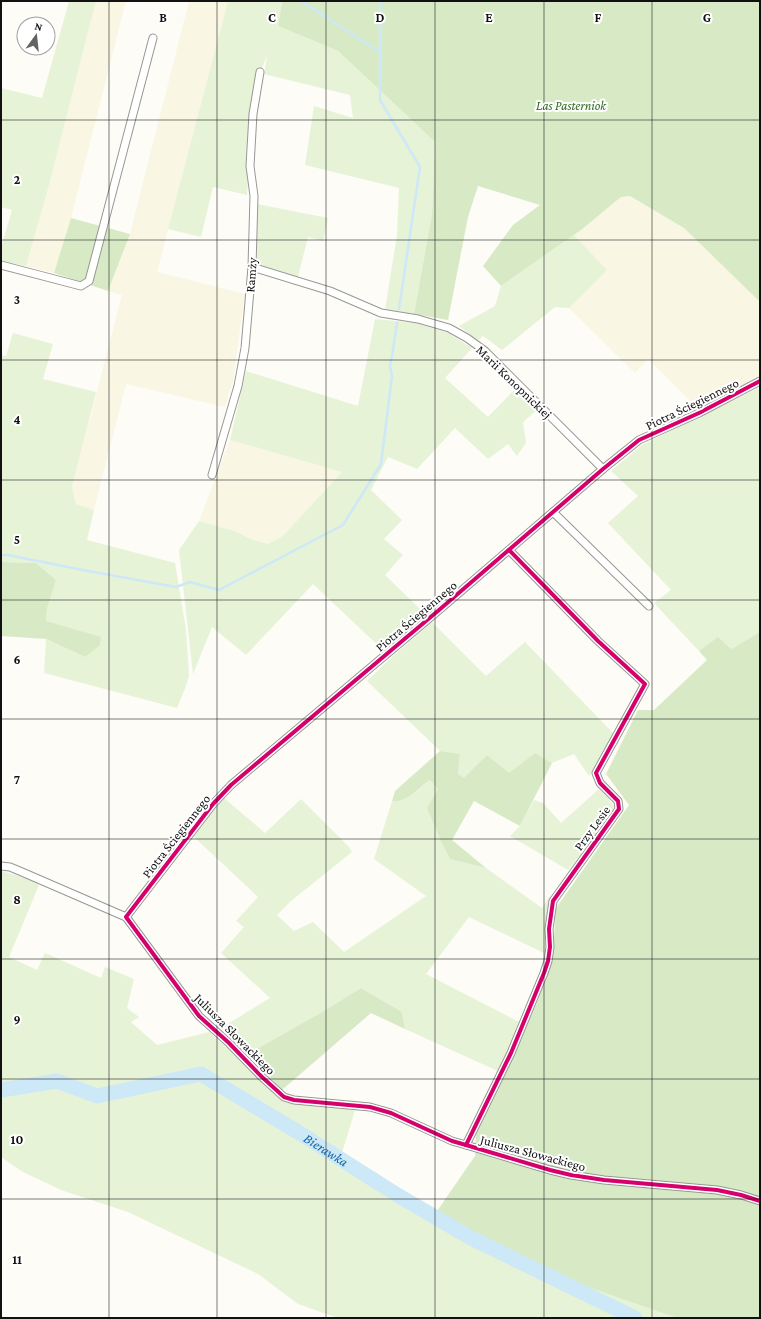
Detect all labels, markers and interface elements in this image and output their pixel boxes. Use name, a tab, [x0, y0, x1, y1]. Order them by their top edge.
text: B	[159, 10, 167, 25]
text: C	[268, 10, 276, 25]
text: D	[376, 10, 385, 25]
text: E	[485, 10, 493, 25]
text: F	[595, 10, 602, 25]
text: G	[703, 10, 711, 25]
north arrow	[16, 16, 56, 56]
text: N	[33, 20, 44, 33]
park label: Las Pasterniok	[536, 98, 607, 113]
text: 2	[14, 172, 21, 187]
street label: Ramży	[242, 256, 260, 293]
text: 3	[14, 292, 20, 307]
street label: Marii Konopnickiej	[473, 342, 555, 422]
street label: Piotra Ściegiennego	[643, 375, 741, 433]
text: 4	[13, 412, 21, 427]
text: 5	[14, 532, 20, 547]
street label: Piotra Ściegiennego	[372, 578, 460, 654]
text: 6	[13, 652, 21, 667]
text: 7	[14, 772, 20, 787]
street label: Piotra Ściegiennego	[139, 791, 213, 881]
street label: Przy Lesie	[571, 803, 613, 853]
text: 8	[13, 892, 21, 907]
street label: Juliusza Słowackiego	[191, 990, 279, 1078]
text: 9	[13, 1012, 21, 1027]
water label: Bierawka	[301, 1130, 352, 1170]
street label: Juliusza Słowackiego	[478, 1131, 587, 1174]
text: 10	[11, 1132, 23, 1147]
text: 11	[12, 1252, 22, 1267]

